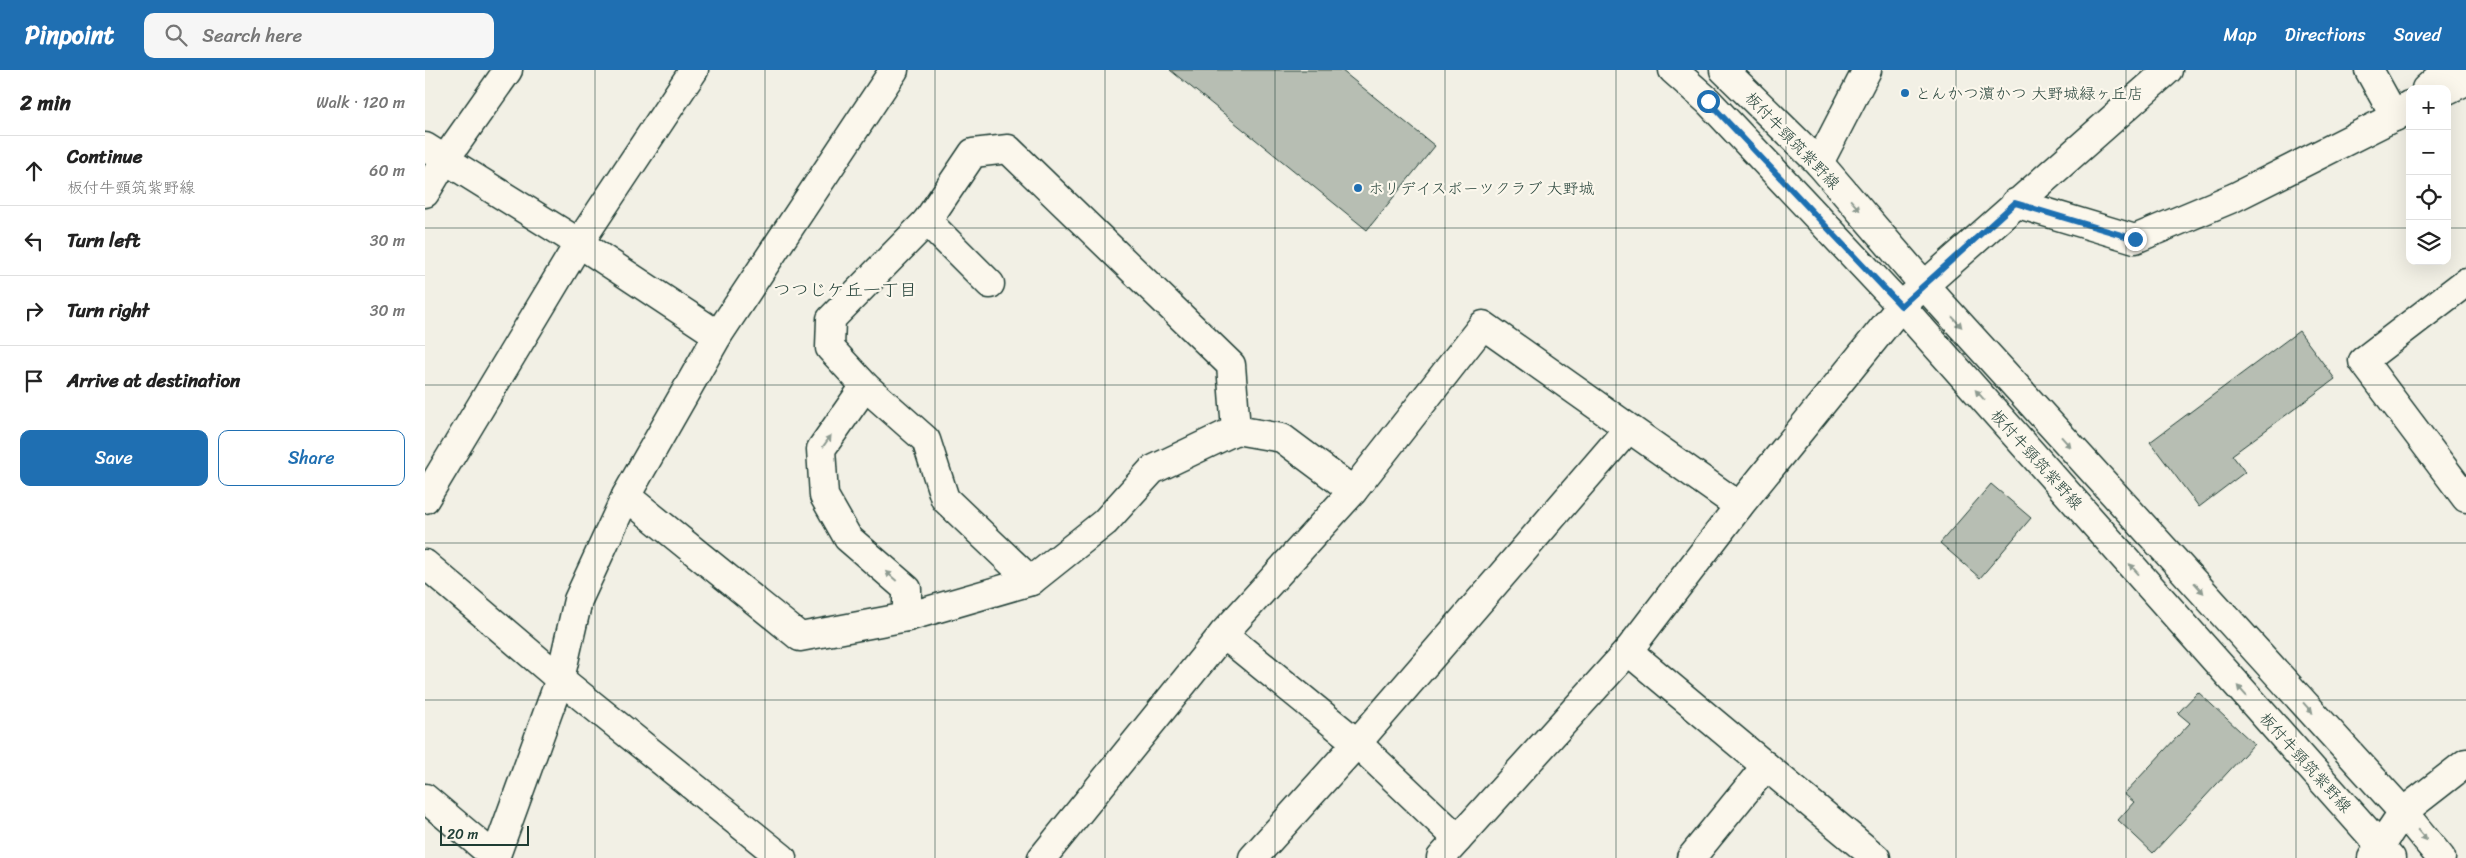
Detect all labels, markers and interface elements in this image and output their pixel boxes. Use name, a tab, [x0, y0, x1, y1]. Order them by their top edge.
search box	[144, 13, 494, 58]
text: Pinpoint	[25, 14, 114, 56]
text: Search here	[202, 19, 302, 52]
text: Map	[2224, 19, 2257, 51]
text: Directions	[2285, 19, 2366, 51]
text: Saved	[2394, 19, 2441, 51]
icon: search	[162, 21, 190, 49]
place label: とんかつ濵かつ 大野城緑ヶ丘店	[1915, 79, 2143, 108]
text: 2 min	[20, 84, 71, 122]
street label: 板付牛頸筑紫野線	[1738, 84, 1848, 196]
map controls	[2406, 85, 2451, 265]
button: +	[2406, 85, 2451, 130]
marker: とんかつ濵かつ 大野城緑ヶ丘店	[1899, 87, 1911, 99]
text: Walk · 120 m	[316, 88, 405, 117]
route start	[1697, 90, 1720, 113]
button: −	[2406, 130, 2451, 175]
text: Continue	[67, 140, 143, 173]
text: 60 m	[369, 156, 405, 185]
icon: ahead	[20, 157, 48, 185]
text: 板付牛頸筑紫野線	[67, 173, 195, 202]
place label: ホリデイスポーツクラブ 大野城	[1368, 174, 1595, 203]
button: locate	[2406, 175, 2451, 220]
marker: ホリデイスポーツクラブ 大野城	[1352, 182, 1364, 194]
one-way arrow	[1850, 199, 1861, 212]
button: layers	[2406, 220, 2451, 265]
text: Turn left	[67, 224, 140, 257]
text: 30 m	[370, 226, 405, 255]
icon: left	[20, 227, 48, 255]
route end	[2124, 228, 2147, 251]
district label: つつじケ丘一丁目	[773, 274, 917, 306]
text: Turn right	[67, 294, 149, 327]
text: 30 m	[370, 296, 405, 325]
icon: right	[20, 297, 48, 325]
one-way arrow	[1951, 315, 1963, 327]
text: Arrive at destination	[67, 364, 240, 397]
icon: arrive	[20, 367, 48, 395]
one-way arrow	[1974, 390, 1986, 402]
street label: 板付牛頸筑紫野線	[1983, 402, 2090, 517]
button: Save	[20, 430, 208, 486]
button: Share	[218, 430, 405, 486]
one-way arrow	[822, 434, 832, 448]
one-way arrow	[2060, 435, 2072, 447]
one-way arrow	[2128, 564, 2140, 576]
one-way arrow	[885, 570, 898, 581]
one-way arrow	[2193, 581, 2205, 593]
one-way arrow	[2236, 685, 2248, 697]
one-way arrow	[2302, 701, 2314, 713]
street label: 板付牛頸筑紫野線	[2252, 705, 2359, 820]
text: 20 m	[447, 822, 478, 847]
scale bar	[440, 823, 529, 846]
one-way arrow	[2417, 828, 2428, 841]

